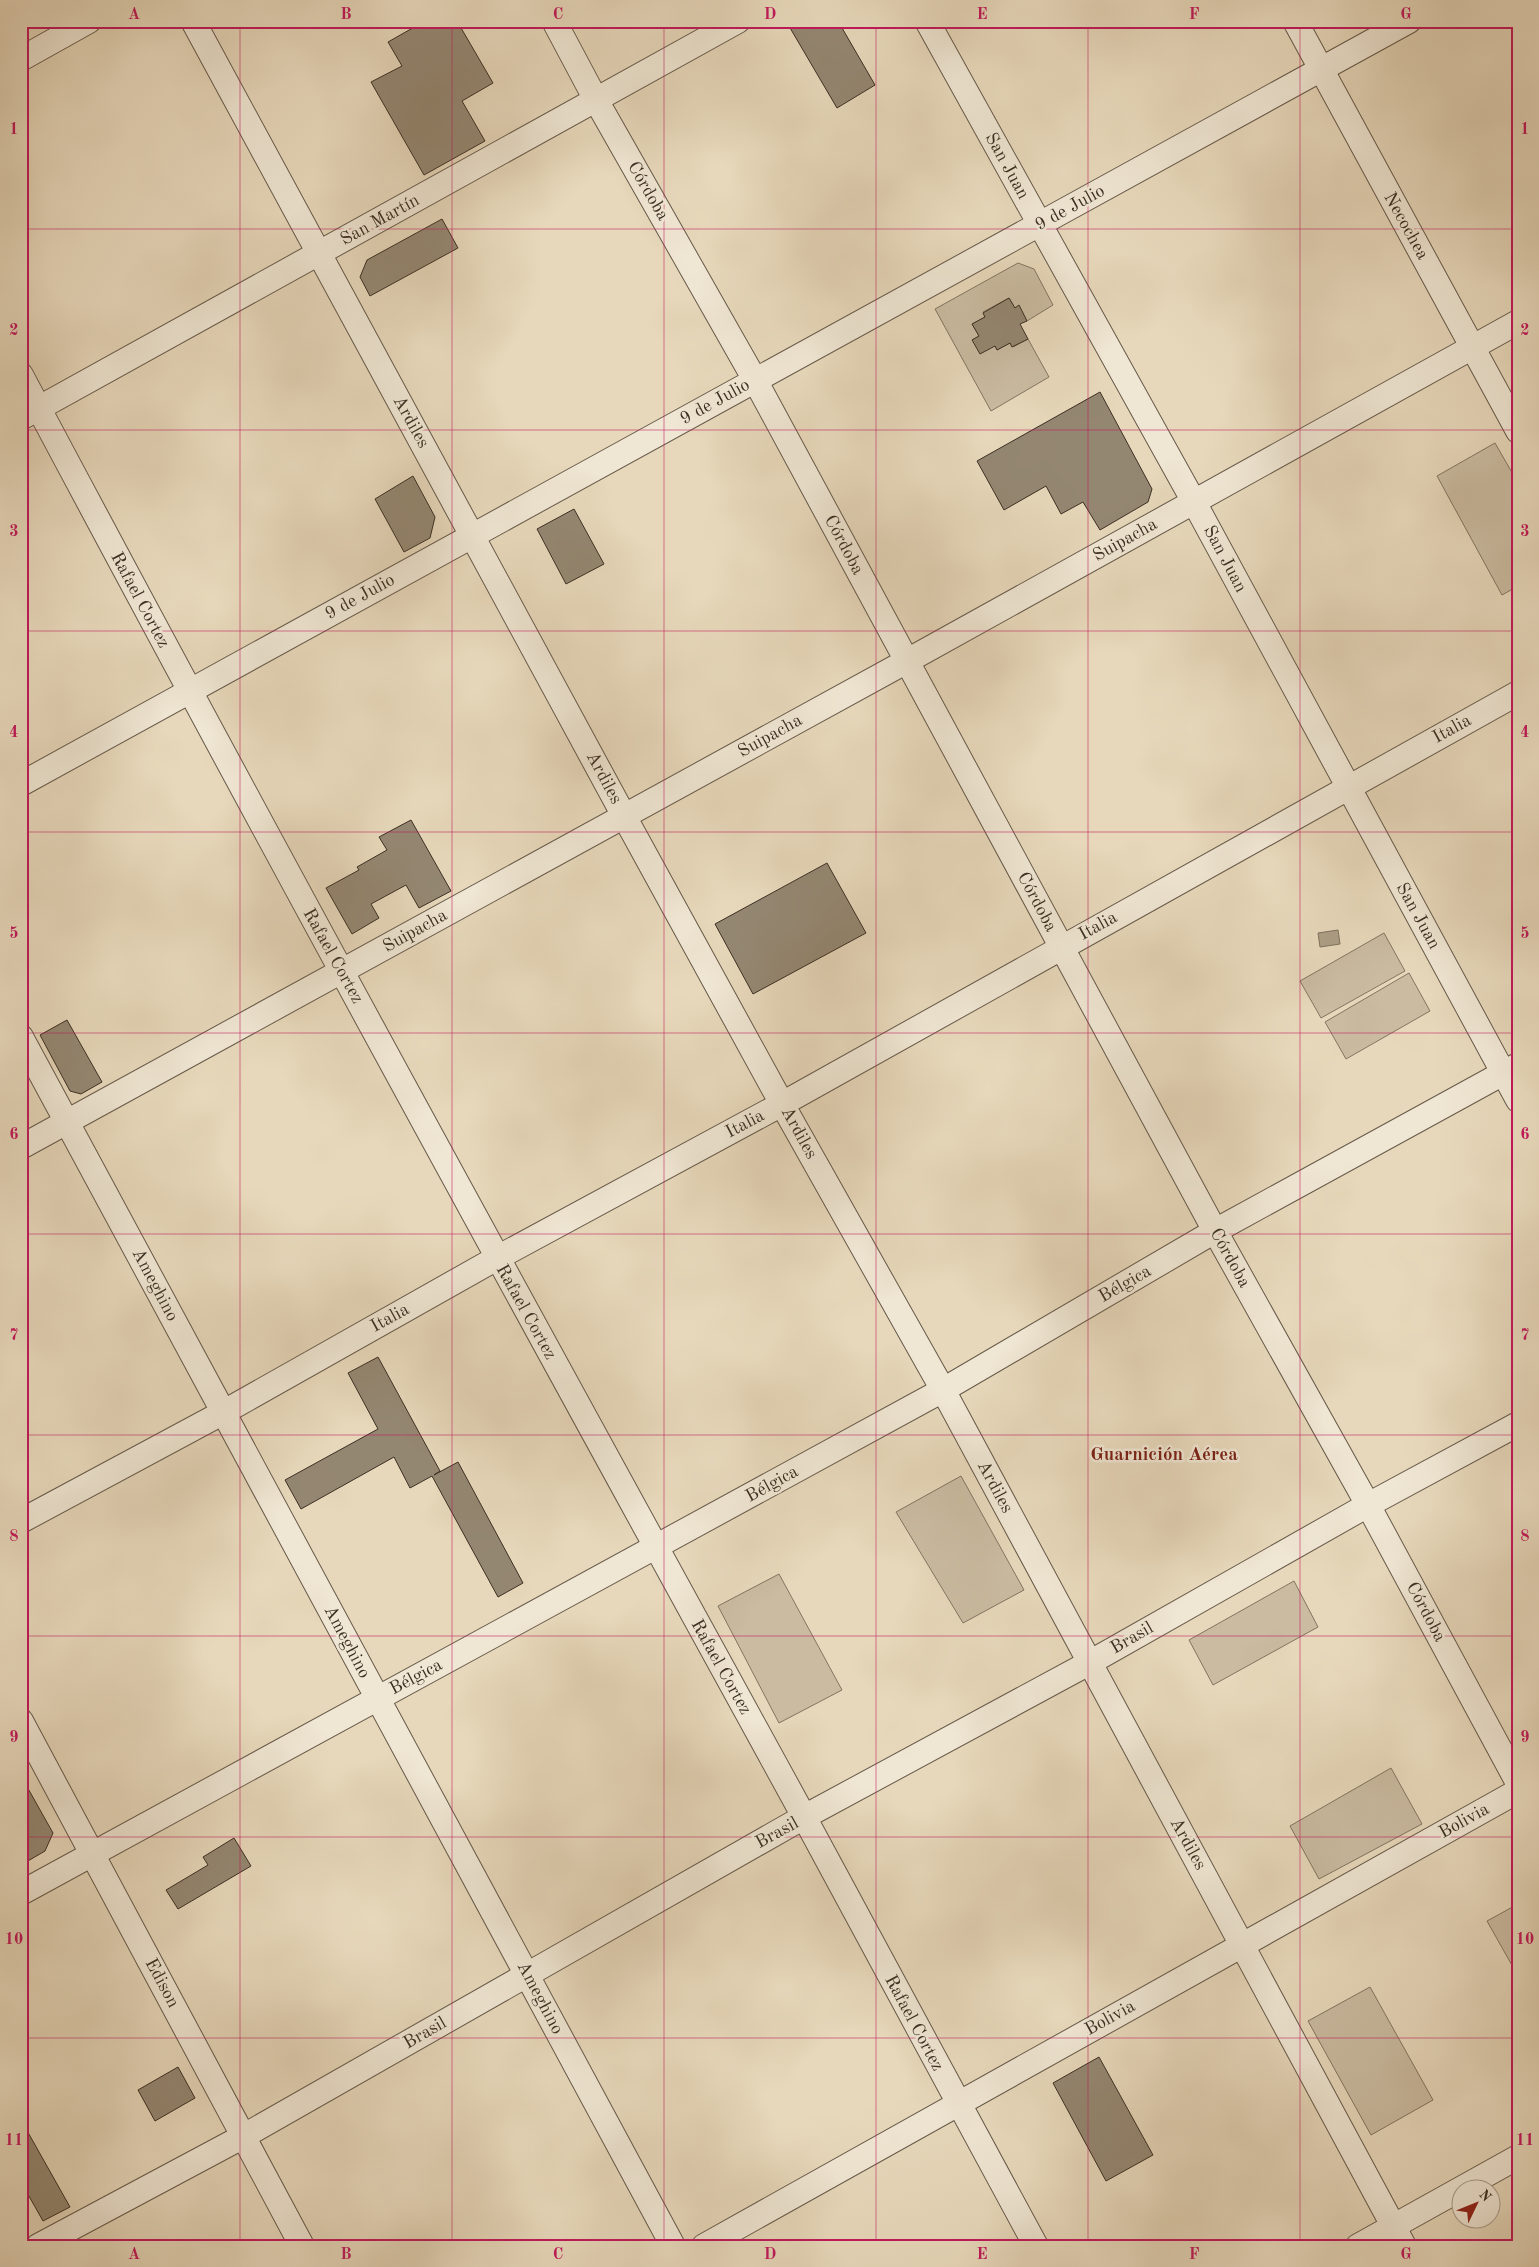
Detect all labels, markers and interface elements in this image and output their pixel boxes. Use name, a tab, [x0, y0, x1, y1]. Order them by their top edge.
text: A	[128, 7, 140, 23]
text: B	[340, 7, 352, 23]
text: C	[553, 7, 563, 23]
text: D	[764, 7, 776, 23]
text: E	[976, 7, 988, 23]
text: F	[1189, 7, 1200, 23]
text: G	[1400, 7, 1412, 23]
text: 1	[9, 122, 19, 138]
text: 1	[1520, 122, 1530, 138]
street label: San Juan	[981, 130, 1033, 202]
street label: Córdoba	[624, 158, 672, 224]
street label: 9 de Julio	[1032, 182, 1108, 234]
street label: Necochea	[1380, 189, 1432, 263]
street label: San Martín	[338, 191, 423, 249]
text: 2	[9, 323, 19, 339]
text: 2	[1520, 323, 1530, 339]
street label: 9 de Julio	[677, 376, 753, 428]
street label: Ardiles	[389, 393, 433, 451]
street label: Córdoba	[821, 512, 867, 578]
street label: Suipacha	[1090, 515, 1160, 565]
street label: San Juan	[1200, 523, 1250, 596]
text: 3	[9, 524, 19, 540]
text: 3	[1520, 524, 1530, 540]
street label: Rafael Cortez	[107, 549, 173, 651]
street label: 9 de Julio	[322, 571, 398, 623]
street label: Suipacha	[735, 711, 805, 761]
street label: Italia	[1430, 711, 1474, 747]
text: 4	[9, 725, 19, 741]
text: 4	[1520, 725, 1530, 741]
street label: Ardiles	[583, 749, 625, 807]
street label: Córdoba	[1014, 869, 1060, 935]
street label: San Juan	[1392, 880, 1444, 952]
street label: Rafael Cortez	[300, 905, 366, 1007]
street label: Suipacha	[380, 906, 450, 956]
street label: Italia	[1076, 908, 1120, 944]
text: 5	[9, 926, 19, 942]
text: 5	[1520, 926, 1530, 942]
street label: Ardiles	[777, 1104, 821, 1162]
street label: Italia	[723, 1106, 767, 1142]
text: 6	[9, 1127, 19, 1143]
text: 6	[1520, 1127, 1530, 1143]
street label: Córdoba	[1206, 1225, 1254, 1291]
street label: Ameghino	[128, 1246, 182, 1324]
street label: Rafael Cortez	[493, 1261, 559, 1363]
street label: Bélgica	[1096, 1262, 1154, 1306]
street label: Italia	[368, 1300, 412, 1336]
text: 7	[9, 1328, 19, 1344]
text: 7	[1520, 1328, 1530, 1344]
district label: Guarnición Aérea	[1090, 1446, 1238, 1465]
street label: Ardiles	[974, 1458, 1016, 1516]
street label: Bélgica	[743, 1462, 801, 1506]
text: 8	[9, 1529, 19, 1545]
text: 8	[1520, 1529, 1530, 1545]
street label: Córdoba	[1403, 1579, 1449, 1645]
street label: Ameghino	[320, 1603, 374, 1681]
street label: Rafael Cortez	[688, 1616, 754, 1718]
street label: Brasil	[1107, 1619, 1157, 1657]
street label: Bélgica	[387, 1656, 445, 1698]
text: 9	[9, 1730, 19, 1746]
text: 9	[1520, 1730, 1530, 1746]
street label: Bolivia	[1436, 1800, 1492, 1842]
street label: Brasil	[752, 1814, 802, 1852]
street label: Ardiles	[1166, 1815, 1210, 1873]
text: 10	[5, 1932, 23, 1948]
text: 10	[1516, 1932, 1534, 1948]
street label: Edison	[142, 1955, 183, 2011]
street label: Ameghino	[513, 1959, 567, 2037]
street label: Rafael Cortez	[881, 1972, 947, 2074]
street label: Bolivia	[1082, 1997, 1138, 2039]
street label: Brasil	[400, 2014, 450, 2052]
text: 11	[5, 2133, 23, 2149]
text: 11	[1516, 2133, 1534, 2149]
north arrow	[1452, 2180, 1502, 2230]
text: N	[1476, 2187, 1494, 2205]
text: A	[128, 2247, 140, 2263]
text: B	[340, 2247, 352, 2263]
text: C	[553, 2247, 563, 2263]
text: D	[764, 2247, 776, 2263]
text: E	[976, 2247, 988, 2263]
text: F	[1189, 2247, 1200, 2263]
text: G	[1400, 2247, 1412, 2263]

